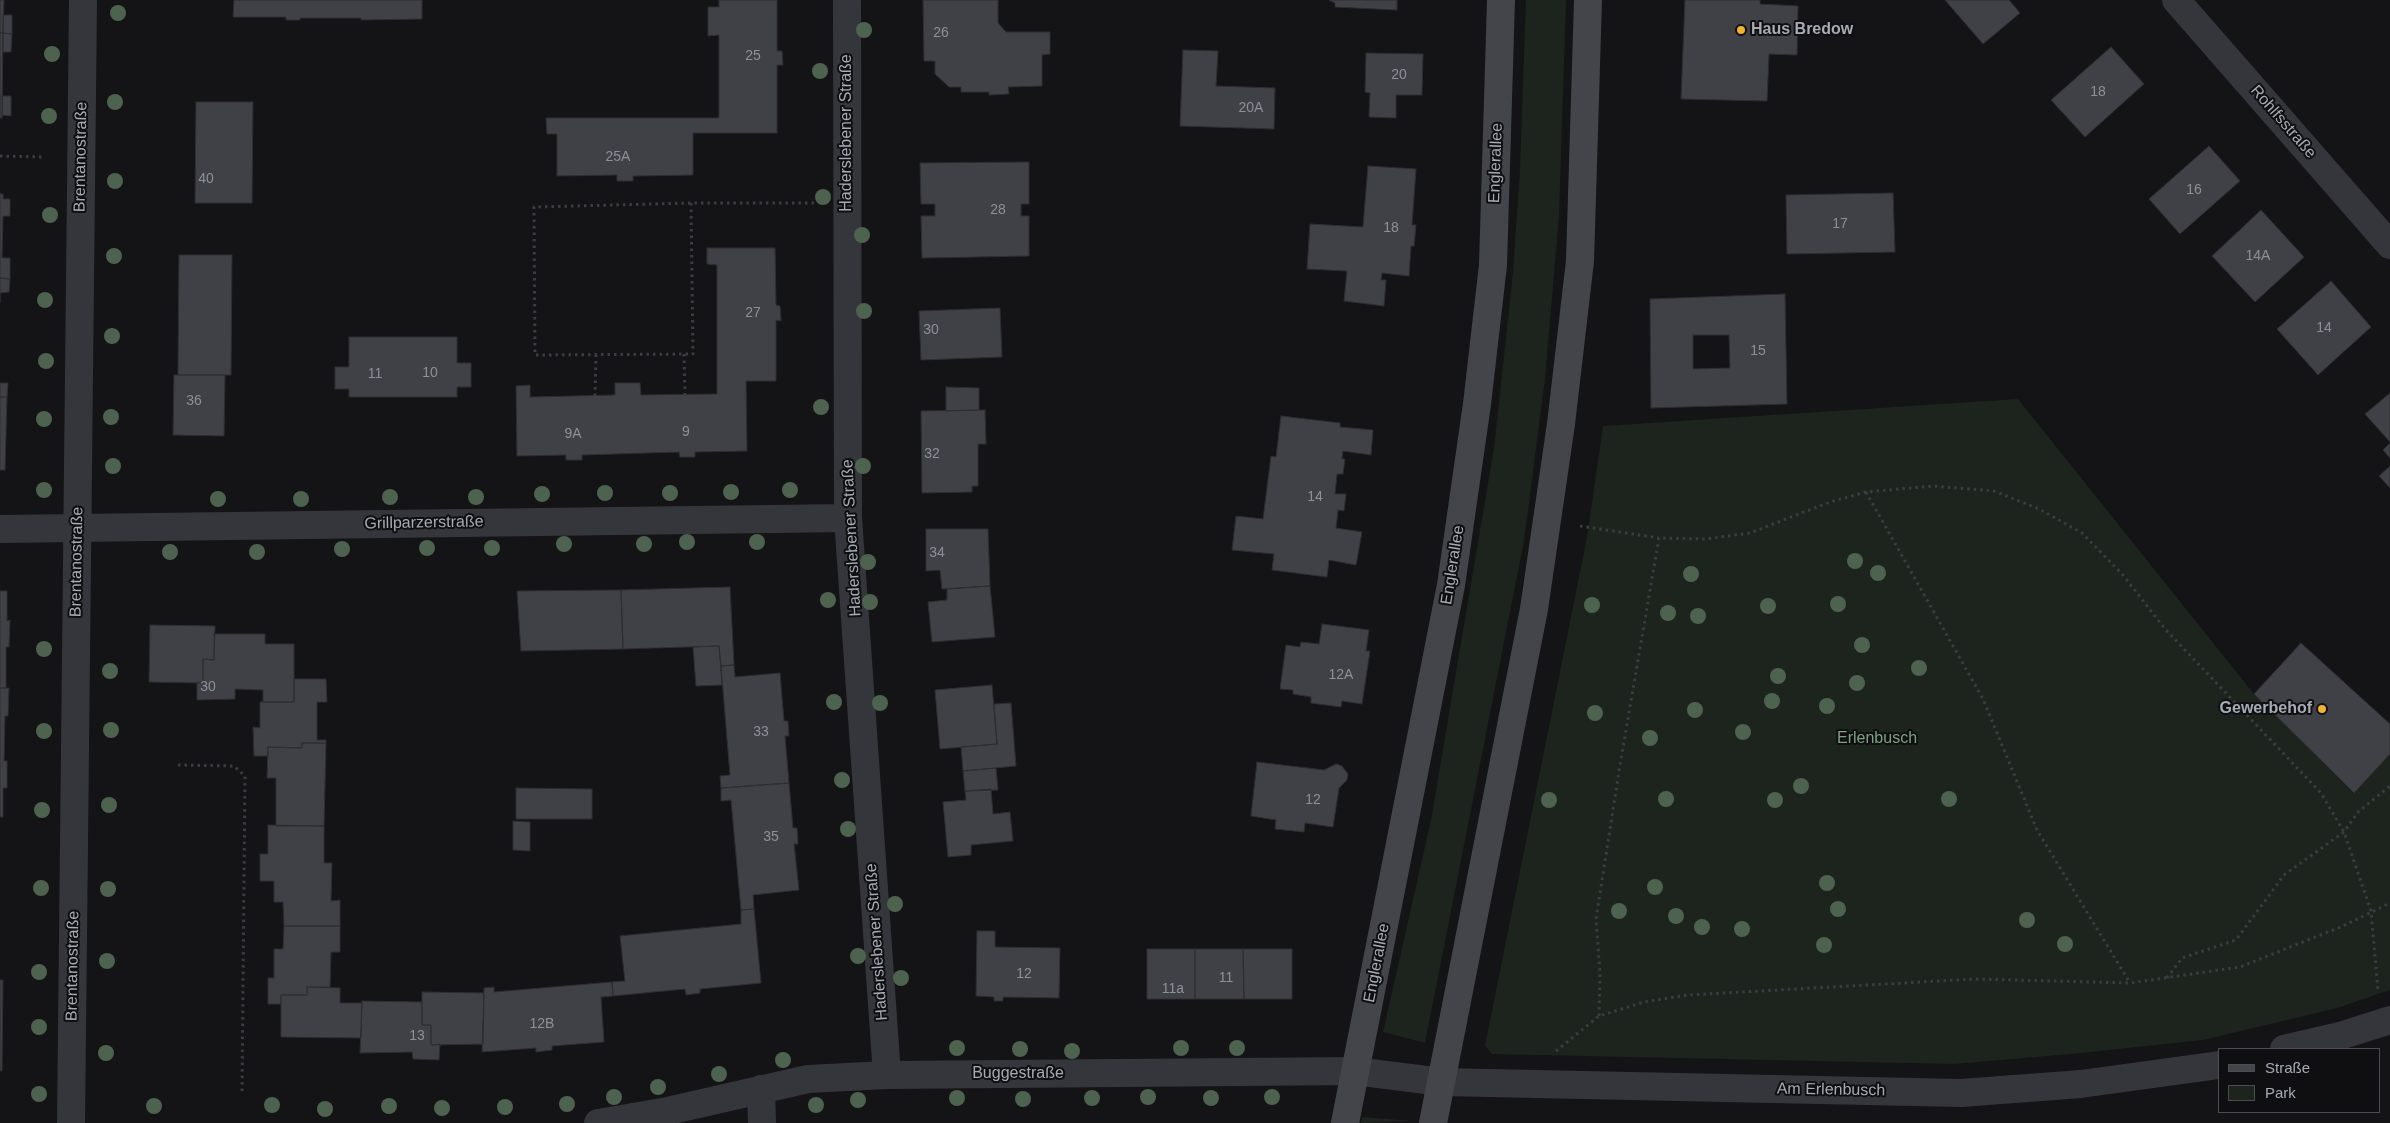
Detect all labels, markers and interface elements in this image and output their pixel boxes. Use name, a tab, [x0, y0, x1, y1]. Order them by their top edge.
place label: Haus Bredow	[1751, 20, 1853, 40]
marker: Haus Bredow	[1735, 24, 1747, 36]
house number: 26	[933, 25, 949, 41]
house number: 25	[745, 48, 761, 64]
street label: Haderslebener Straße	[837, 54, 857, 212]
house number: 20	[1391, 67, 1407, 83]
street label: Rohlfsstraße	[2246, 81, 2320, 163]
house number: 18	[2090, 84, 2106, 100]
house number: 20A	[1239, 100, 1263, 116]
street label: Brentanostraße	[70, 102, 92, 212]
street label: Englerallee	[1485, 123, 1507, 203]
house number: 25A	[606, 149, 630, 165]
house number: 40	[198, 171, 214, 187]
house number: 16	[2186, 182, 2202, 198]
house number: 28	[990, 202, 1006, 218]
house number: 17	[1832, 216, 1848, 232]
house number: 18	[1383, 220, 1399, 236]
house number: 14A	[2246, 248, 2270, 264]
house number: 27	[745, 305, 761, 321]
house number: 14	[2316, 320, 2332, 336]
house number: 30	[923, 322, 939, 338]
house number: 15	[1750, 343, 1766, 359]
house number: 10	[422, 365, 438, 381]
house number: 11	[368, 366, 382, 382]
house number: 36	[186, 393, 202, 409]
house number: 9	[682, 424, 690, 440]
house number: 9A	[564, 426, 582, 442]
house number: 32	[924, 446, 940, 462]
street label: Haderslebener Straße	[838, 459, 866, 617]
house number: 14	[1307, 489, 1323, 505]
street label: Brentanostraße	[66, 507, 88, 617]
street label: Grillparzerstraße	[364, 512, 484, 534]
street label: Englerallee	[1437, 524, 1469, 606]
house number: 34	[929, 545, 945, 561]
house number: 12A	[1329, 667, 1353, 683]
house number: 30	[200, 679, 216, 695]
place label: Gewerbehof	[2220, 699, 2312, 719]
marker: Gewerbehof	[2316, 703, 2328, 715]
house number: 33	[753, 724, 769, 740]
park label: Erlenbusch	[1837, 729, 1917, 749]
house number: 12	[1305, 792, 1321, 808]
house number: 35	[763, 829, 779, 845]
street label: Haderslebener Straße	[862, 863, 892, 1021]
street label: Brentanostraße	[62, 911, 84, 1021]
street label: Englerallee	[1360, 922, 1394, 1004]
house number: 12	[1016, 966, 1032, 982]
house number: 11	[1219, 970, 1233, 986]
house number: 11a	[1162, 981, 1184, 997]
house number: 12B	[530, 1016, 554, 1032]
house number: 13	[409, 1028, 425, 1044]
legend	[2218, 1048, 2380, 1113]
text: Straße	[2265, 1059, 2310, 1076]
street label: Buggestraße	[972, 1064, 1064, 1084]
street label: Am Erlenbusch	[1777, 1079, 1885, 1101]
text: Park	[2265, 1084, 2296, 1101]

